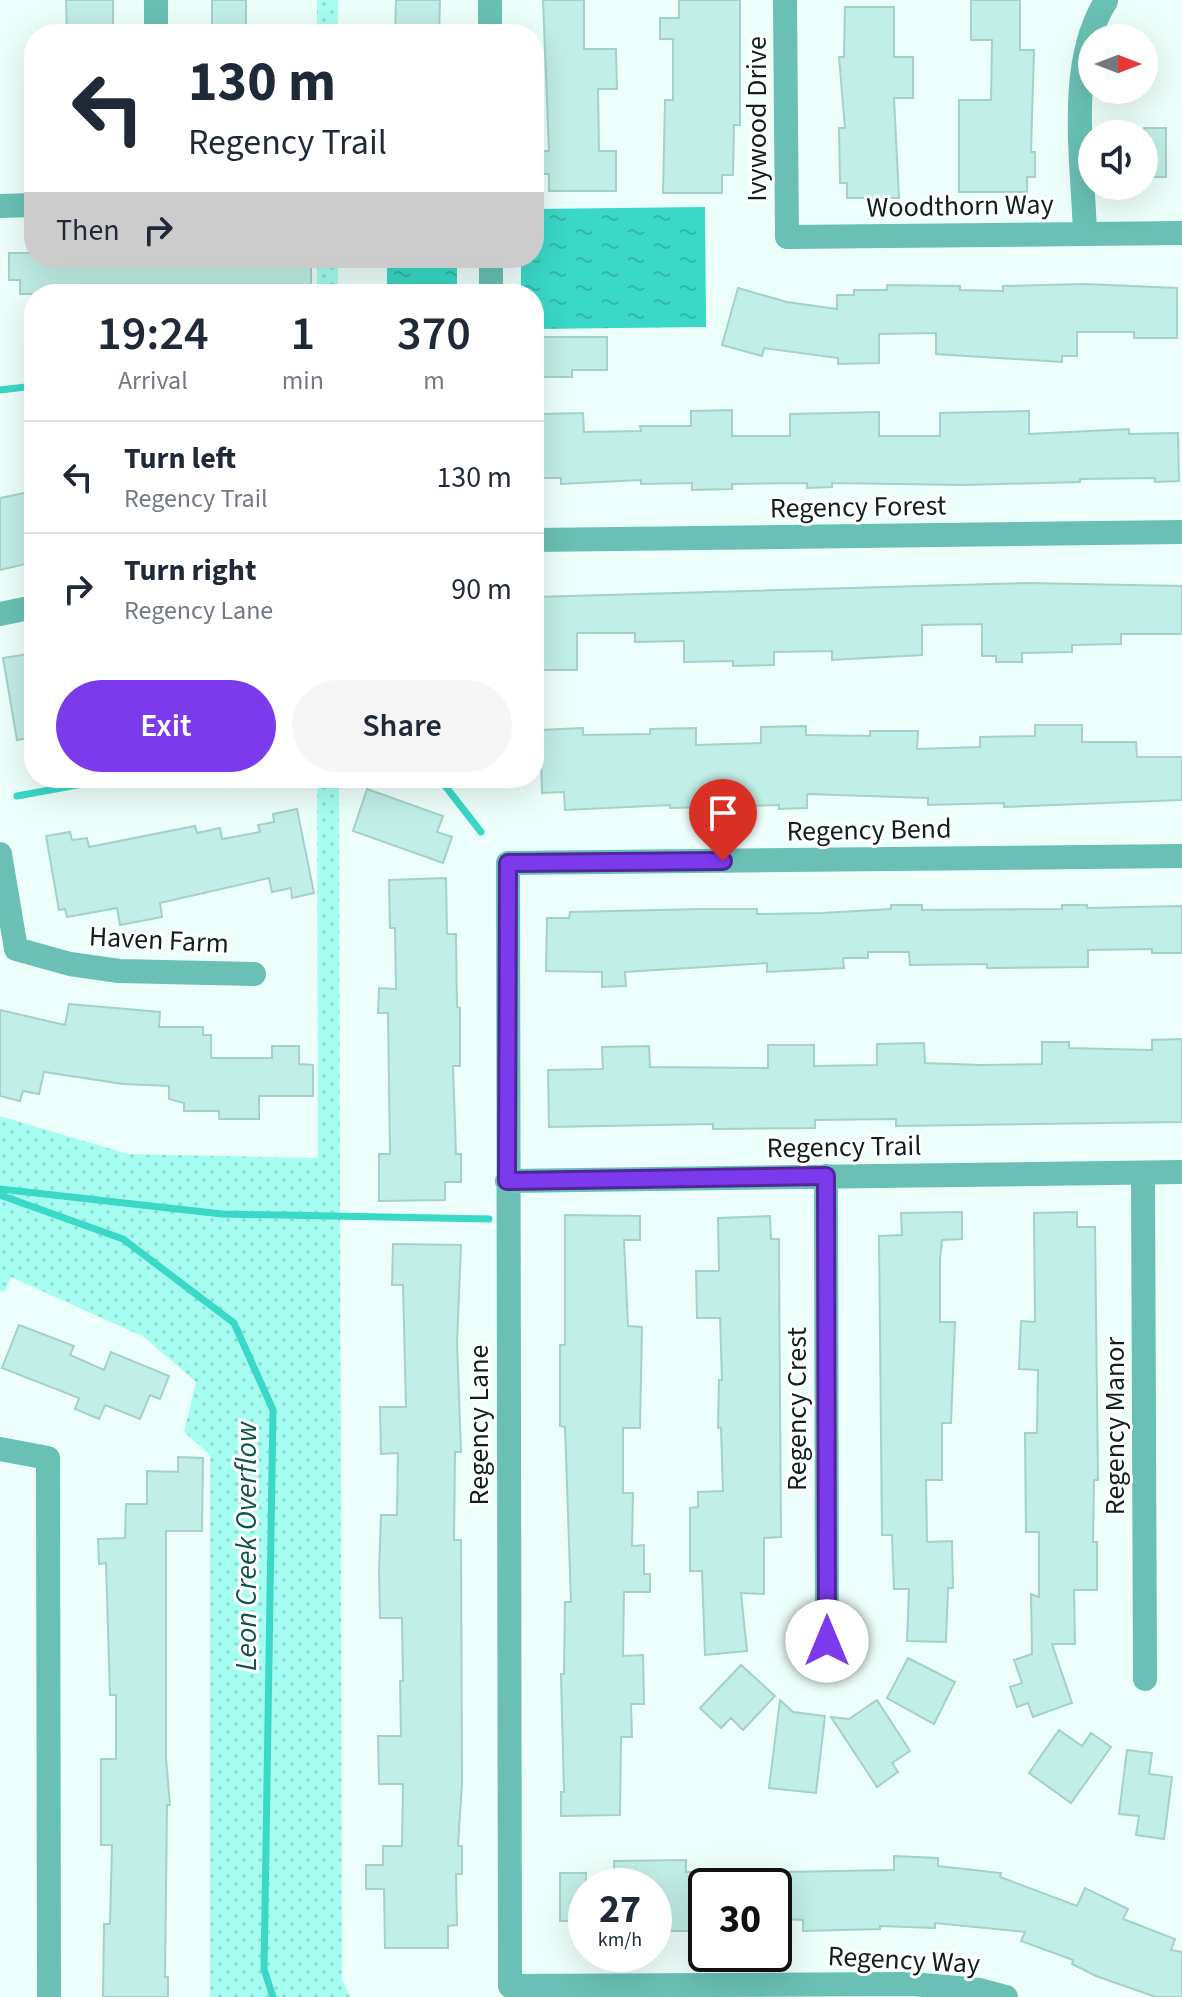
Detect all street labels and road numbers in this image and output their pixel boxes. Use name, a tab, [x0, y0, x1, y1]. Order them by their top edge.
street label: Ivywood Drive	[737, 36, 777, 202]
street label: Woodthorn Way	[866, 184, 1054, 228]
street label: Regency Forest	[769, 485, 947, 529]
street label: Regency Bend	[786, 809, 952, 851]
street label: Haven Farm	[88, 916, 230, 964]
street label: Regency Trail	[766, 1126, 922, 1168]
street label: Regency Crest	[777, 1327, 817, 1491]
street label: Regency Manor	[1095, 1336, 1135, 1515]
street label: Regency Lane	[459, 1345, 499, 1505]
street label: Regency Way	[827, 1936, 981, 1984]

